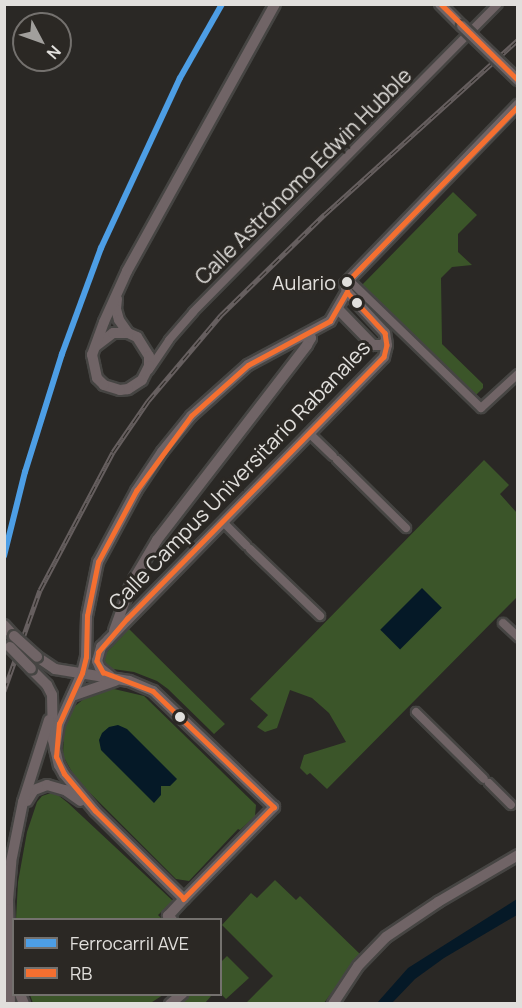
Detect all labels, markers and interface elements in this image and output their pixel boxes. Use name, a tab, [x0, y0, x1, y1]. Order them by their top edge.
north arrow	[12, 12, 72, 72]
text: N	[42, 41, 66, 64]
street label: Calle Astrónomo Edwin Hubble	[190, 63, 416, 289]
place label: Aulario	[272, 270, 336, 294]
marker: Aulario	[341, 276, 353, 288]
unlabelled marker	[351, 297, 363, 309]
street label: Calle Campus Universitario Rabanales	[103, 335, 375, 615]
unlabelled marker	[174, 711, 186, 723]
legend	[12, 918, 222, 996]
text: Ferrocarril AVE	[70, 931, 189, 955]
text: RB	[70, 961, 92, 985]

